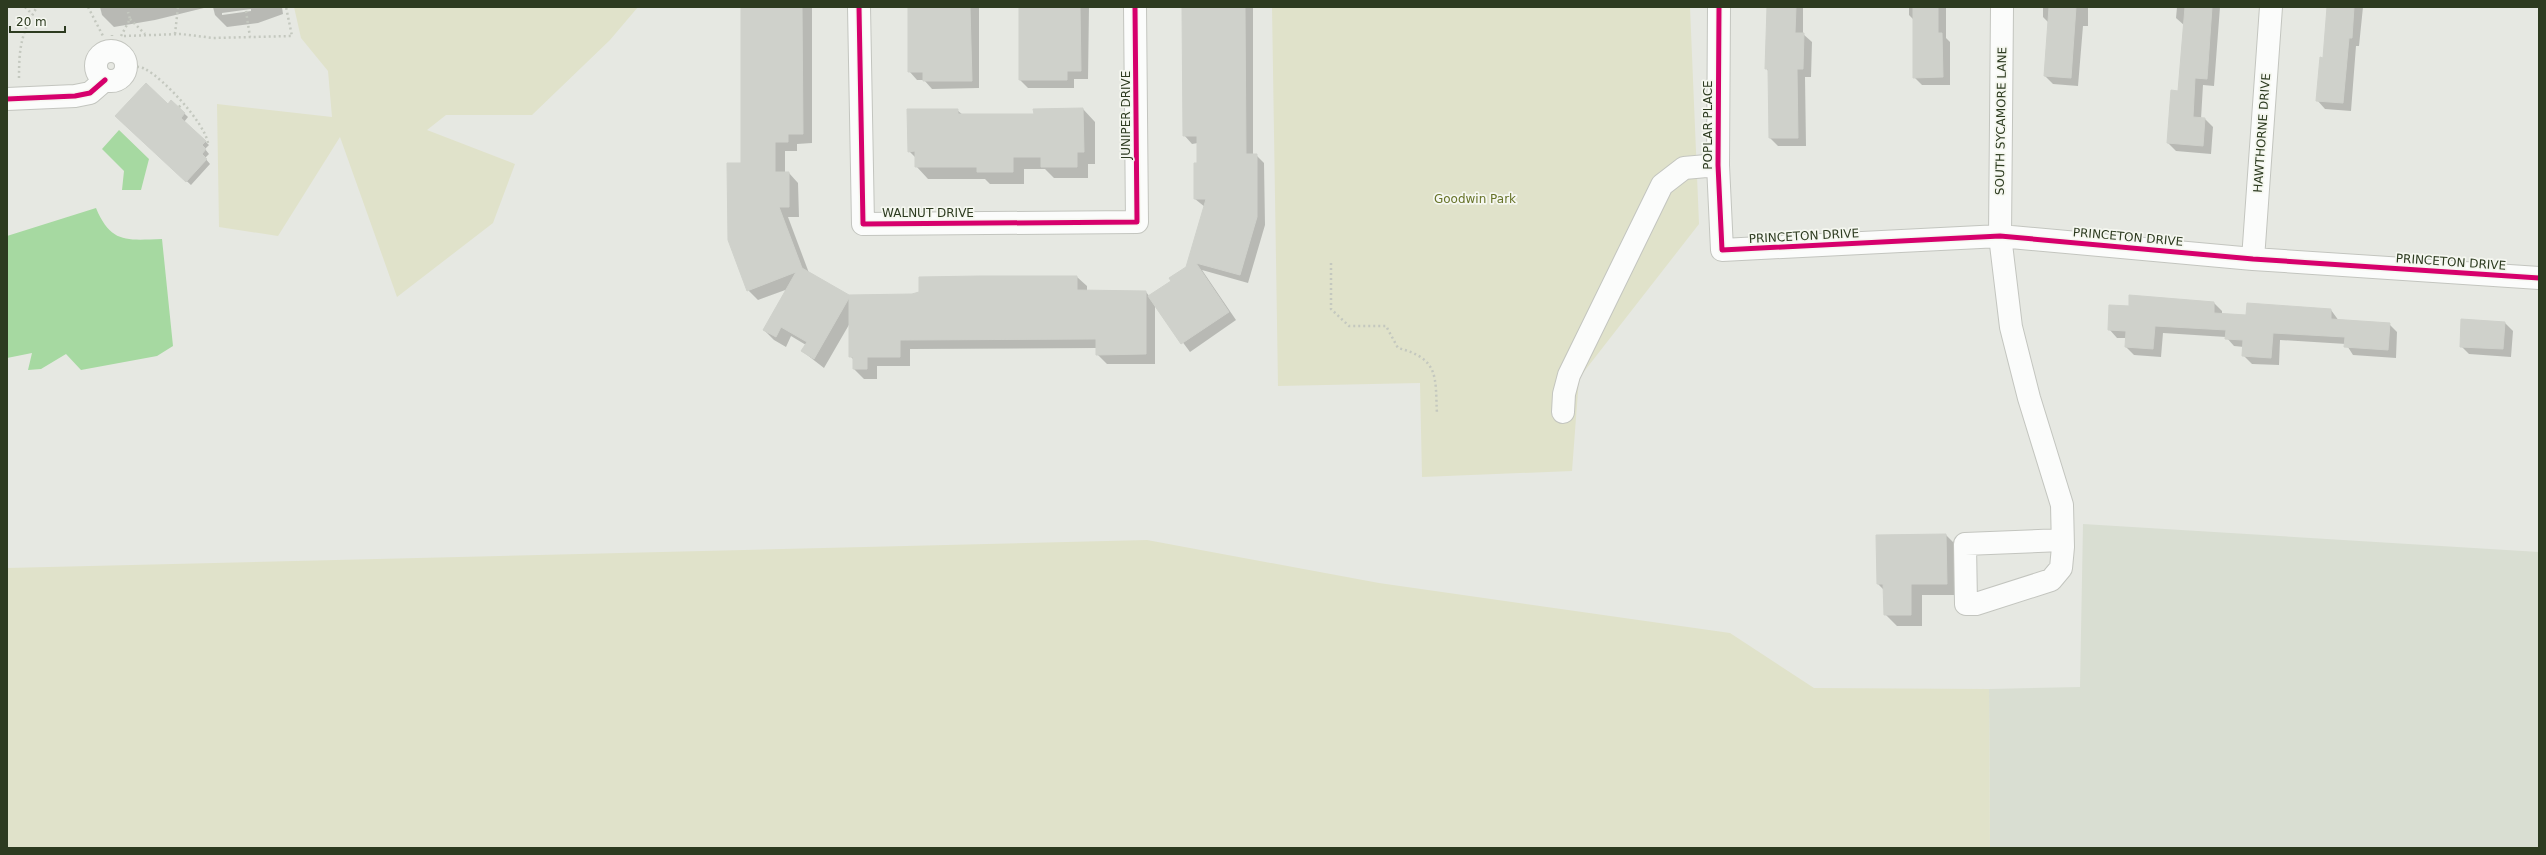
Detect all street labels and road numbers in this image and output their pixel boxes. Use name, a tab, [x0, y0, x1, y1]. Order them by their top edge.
street label: SOUTH SYCAMORE LANE	[1993, 47, 2009, 195]
street label: JUNIPER DRIVE	[1119, 71, 1133, 160]
street label: HAWTHORNE DRIVE	[2251, 73, 2273, 193]
street label: POPLAR PLACE	[1701, 80, 1715, 170]
street label: WALNUT DRIVE	[882, 206, 974, 220]
street label: PRINCETON DRIVE	[2072, 225, 2184, 249]
street label: PRINCETON DRIVE	[1748, 226, 1860, 246]
street label: PRINCETON DRIVE	[2395, 251, 2507, 273]

